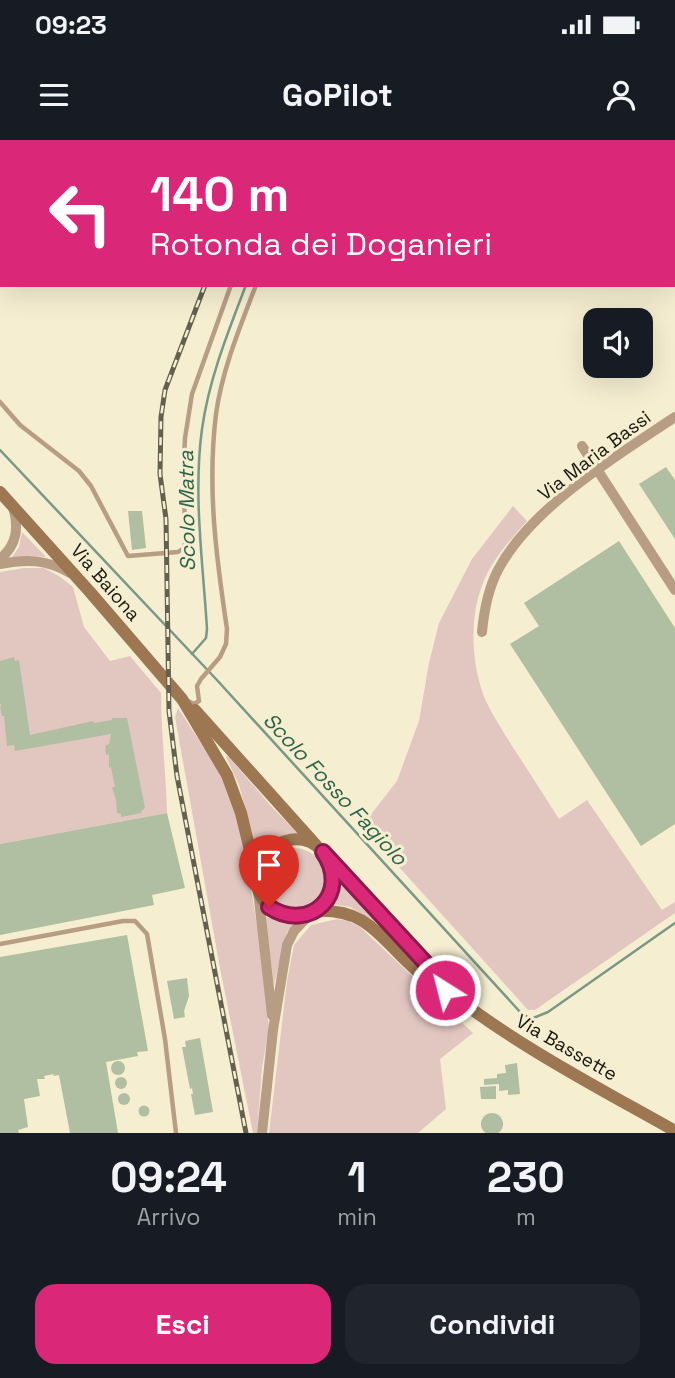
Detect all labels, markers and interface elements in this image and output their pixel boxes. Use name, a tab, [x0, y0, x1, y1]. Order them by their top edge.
text: 09:23	[35, 8, 107, 42]
text: GoPilot	[282, 75, 393, 115]
icon: menu	[35, 76, 73, 114]
icon: person	[602, 76, 640, 114]
text: 140 m	[150, 163, 289, 225]
icon: left	[35, 168, 126, 259]
text: Rotonda dei Doganieri	[150, 224, 492, 264]
map controls	[583, 308, 653, 378]
button: sound	[583, 308, 653, 378]
street label: Via Maria Bassi	[533, 405, 656, 506]
water label: Scolo Matra	[172, 449, 201, 572]
street label: Via Baiona	[65, 538, 146, 626]
water label: Scolo Fosso Fagiolo	[258, 707, 414, 872]
pin	[239, 835, 299, 907]
icon: arrive	[250, 846, 288, 884]
position arrow	[408, 953, 482, 1027]
street label: Via Bassette	[512, 1008, 622, 1087]
text: 09:24	[110, 1151, 227, 1204]
text: 1	[347, 1151, 366, 1204]
text: 230	[487, 1151, 565, 1204]
text: Arrivo	[137, 1202, 200, 1232]
text: min	[337, 1202, 377, 1232]
text: m	[516, 1202, 536, 1232]
button: Esci	[35, 1284, 331, 1364]
button: Condividi	[345, 1284, 640, 1364]

